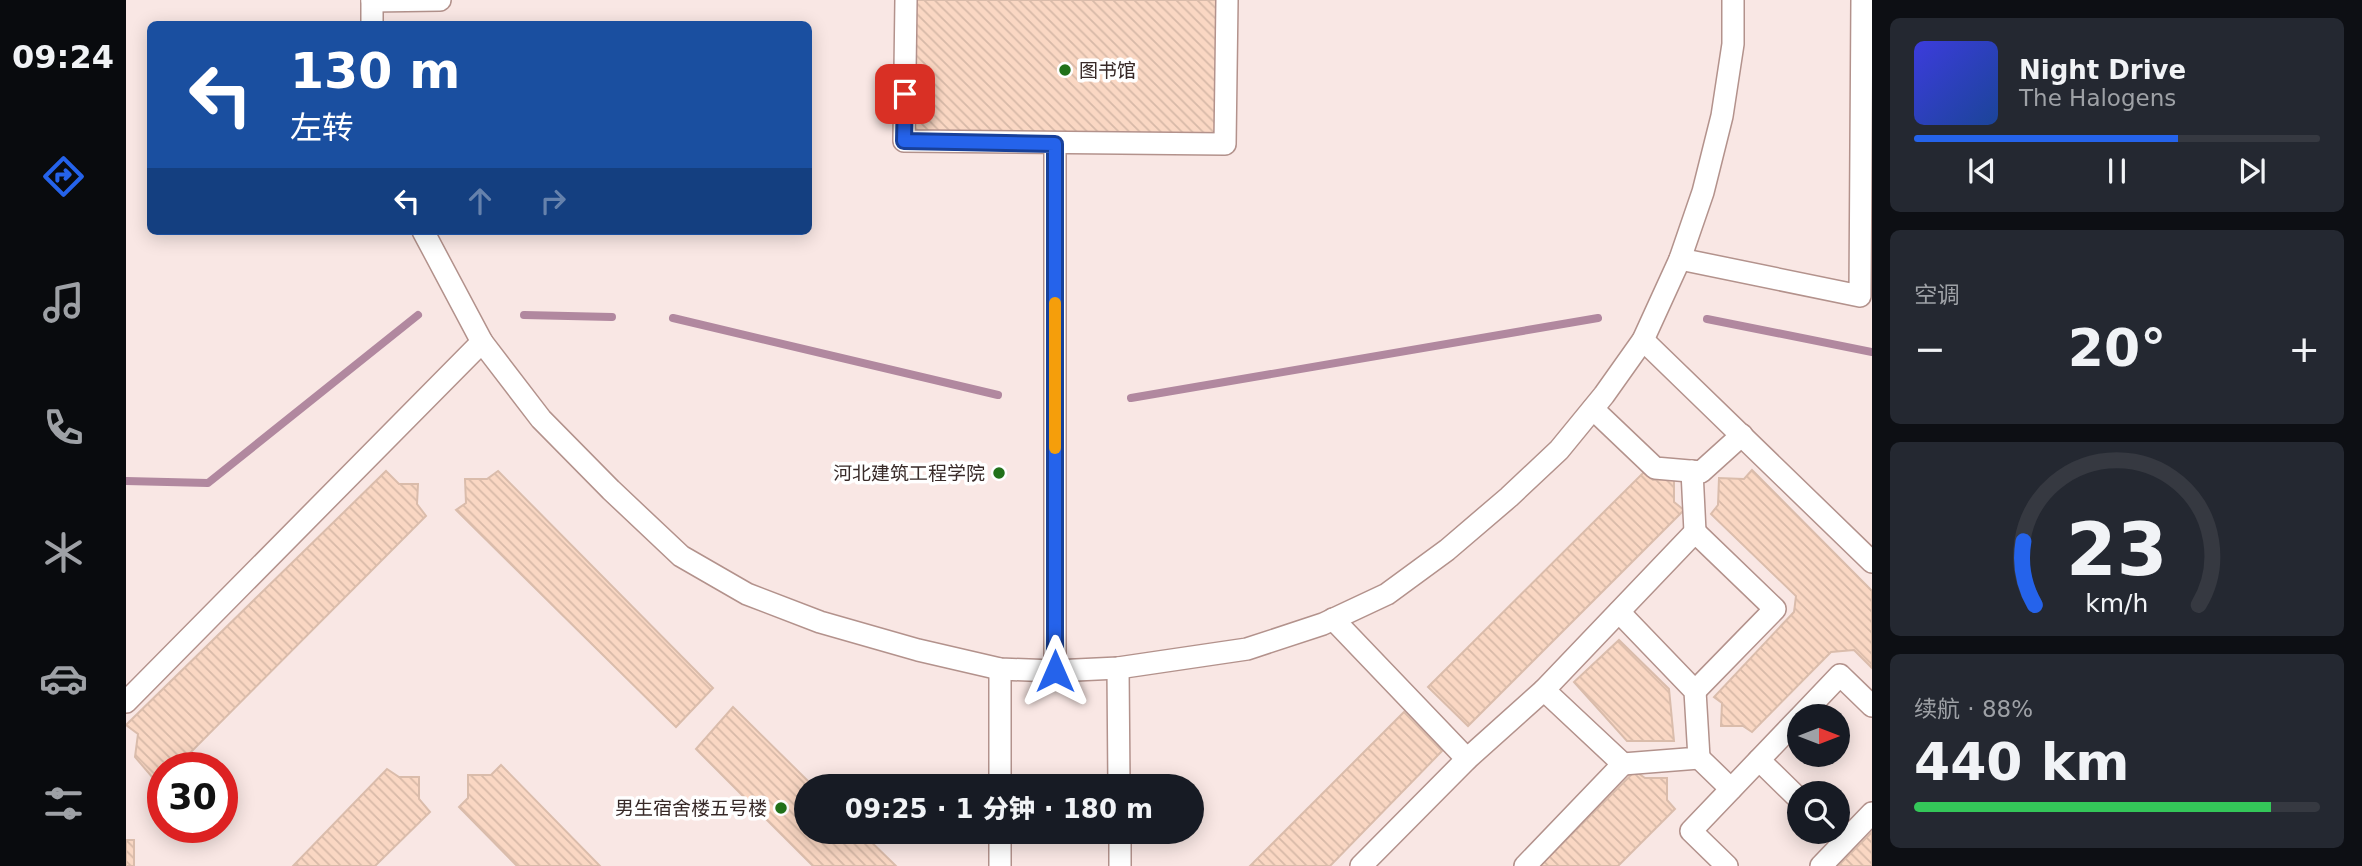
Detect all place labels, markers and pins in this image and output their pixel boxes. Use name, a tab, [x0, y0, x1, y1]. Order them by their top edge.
place label: 图书馆	[1079, 59, 1136, 81]
marker: 图书馆	[1057, 62, 1073, 78]
pin	[875, 64, 935, 124]
place label: 河北建筑工程学院	[833, 462, 985, 484]
marker: 河北建筑工程学院	[991, 465, 1007, 481]
place label: 男生宿舍楼五号楼	[615, 797, 767, 819]
marker: 男生宿舍楼五号楼	[773, 800, 789, 816]

